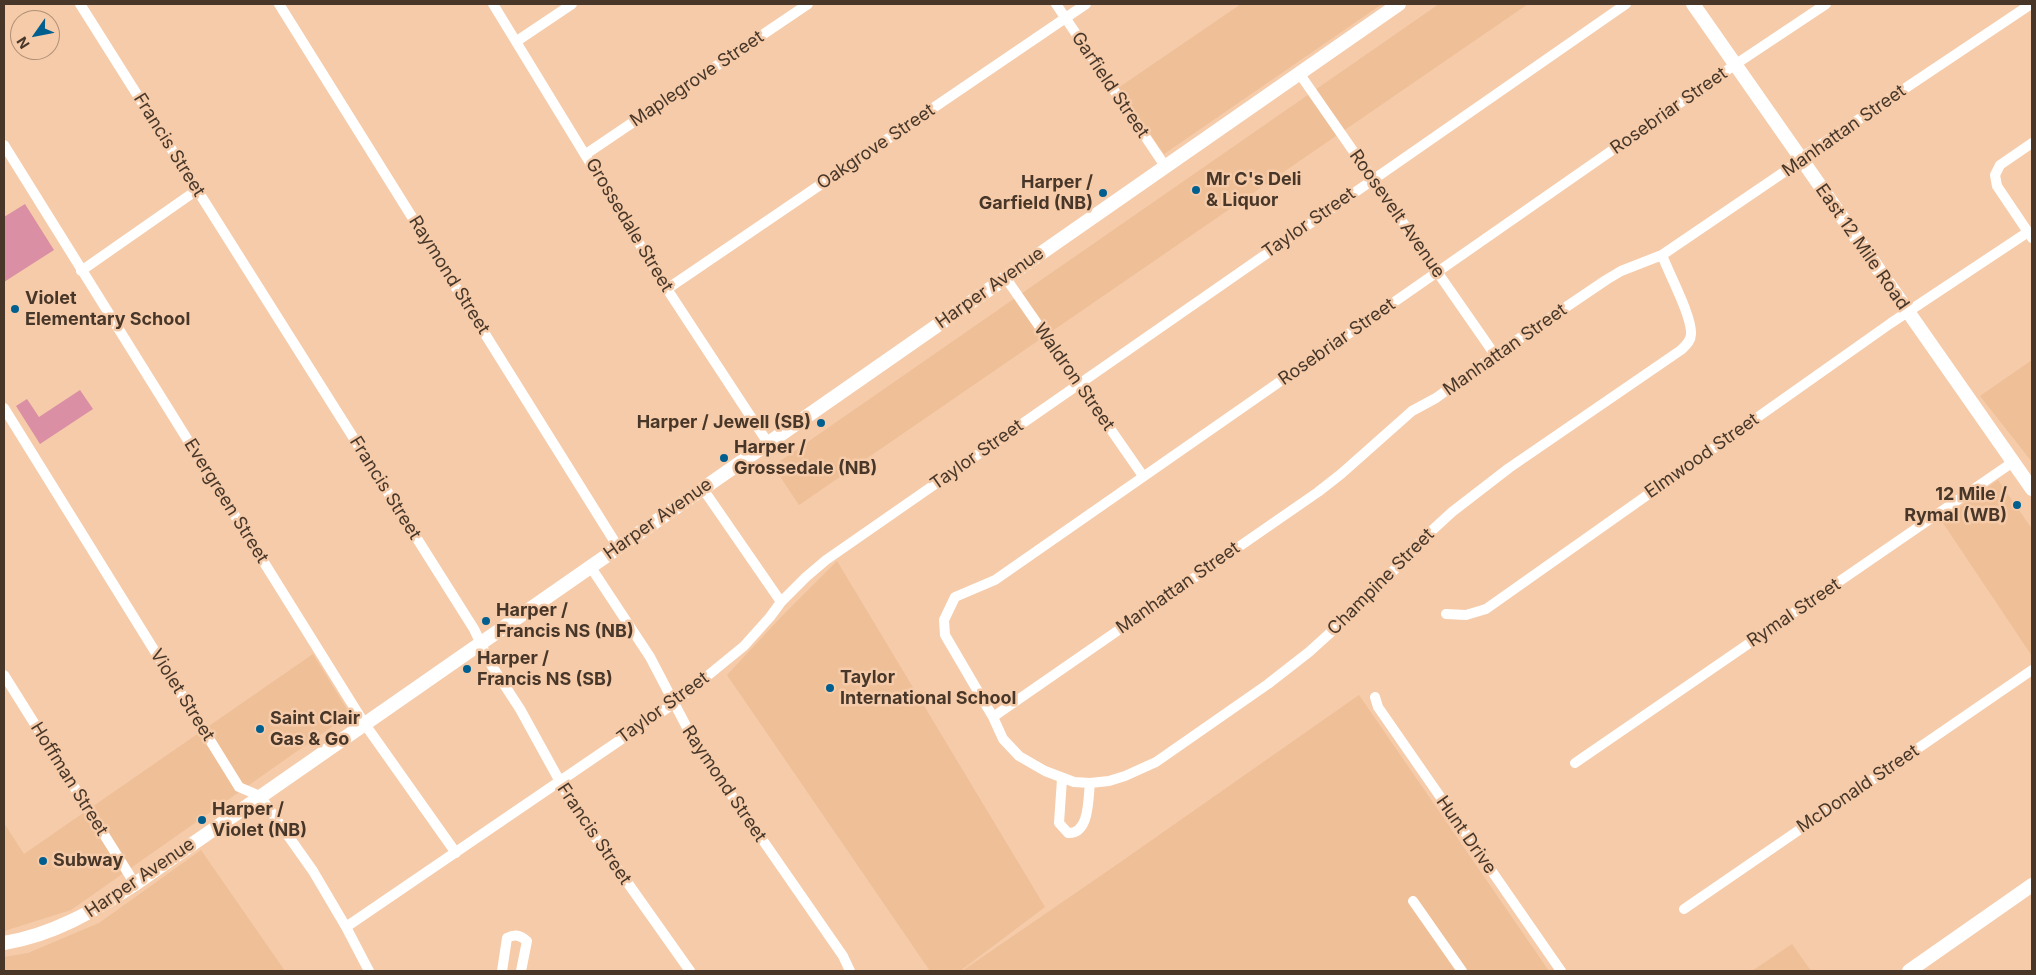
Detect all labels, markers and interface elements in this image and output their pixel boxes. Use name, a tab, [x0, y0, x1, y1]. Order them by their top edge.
north arrow	[10, 10, 60, 60]
street label: Maplegrove Street	[626, 26, 768, 132]
street label: Garfield Street	[1067, 28, 1153, 142]
text: N	[13, 34, 33, 52]
street label: Rosebriar Street	[1607, 63, 1731, 159]
street label: Manhattan Street	[1778, 80, 1910, 182]
street label: Francis Street	[129, 89, 209, 201]
street label: Oakgrove Street	[813, 100, 939, 194]
street label: Roosevelt Avenue	[1345, 146, 1449, 282]
street label: Grossedale Street	[581, 154, 677, 296]
place label: Mr C's Deli & Liquor	[1206, 169, 1301, 212]
place label: Harper / Garfield (NB)	[979, 172, 1093, 214]
street label: East 12 Mile Road	[1811, 180, 1913, 314]
street label: Taylor Street	[1259, 183, 1359, 263]
marker: Mr C's Deli & Liquor	[1190, 184, 1202, 196]
marker: Harper / Garfield (NB)	[1097, 187, 1109, 199]
street label: Raymond Street	[404, 212, 494, 338]
street label: Harper Avenue	[932, 243, 1048, 333]
place label: Violet Elementary School	[25, 288, 190, 330]
street label: Rosebriar Street	[1275, 294, 1399, 390]
street label: Manhattan Street	[1439, 299, 1571, 401]
marker: Violet Elementary School	[9, 303, 21, 315]
street label: Waldron Street	[1029, 319, 1119, 435]
street label: Elmwood Street	[1641, 409, 1763, 503]
place label: Harper / Jewell (SB)	[637, 412, 811, 434]
street label: Taylor Street	[927, 415, 1027, 495]
marker: Harper / Jewell (SB)	[815, 417, 827, 429]
street label: Francis Street	[345, 432, 425, 544]
street label: Evergreen Street	[179, 435, 273, 567]
place label: Harper / Grossedale (NB)	[734, 437, 877, 479]
marker: Harper / Grossedale (NB)	[718, 452, 730, 464]
street label: Harper Avenue	[600, 474, 716, 564]
place label: 12 Mile / Rymal (WB)	[1904, 484, 2007, 526]
marker: 12 Mile / Rymal (WB)	[2011, 499, 2023, 511]
street label: Champine Street	[1323, 524, 1439, 640]
street label: Manhattan Street	[1112, 537, 1244, 639]
street label: Rymal Street	[1743, 574, 1845, 652]
place label: Harper / Francis NS (NB)	[496, 600, 634, 642]
marker: Harper / Francis NS (NB)	[480, 615, 492, 627]
street label: Violet Street	[145, 645, 219, 745]
place label: Harper / Francis NS (SB)	[477, 648, 613, 691]
marker: Harper / Francis NS (SB)	[461, 663, 473, 675]
street label: Taylor Street	[613, 667, 713, 749]
place label: Taylor International School	[840, 667, 1016, 710]
marker: Taylor International School	[824, 682, 836, 694]
place label: Saint Clair Gas & Go	[270, 708, 360, 751]
street label: Hoffman Street	[26, 719, 112, 839]
street label: Raymond Street	[677, 722, 771, 846]
marker: Saint Clair Gas & Go	[254, 723, 266, 735]
street label: McDonald Street	[1793, 740, 1923, 838]
street label: Francis Street	[552, 779, 636, 889]
street label: Hunt Drive	[1431, 792, 1501, 878]
place label: Harper / Violet (NB)	[212, 799, 307, 842]
marker: Harper / Violet (NB)	[196, 814, 208, 826]
street label: Harper Avenue	[81, 834, 199, 922]
place label: Subway	[53, 850, 123, 872]
marker: Subway	[37, 855, 49, 867]

